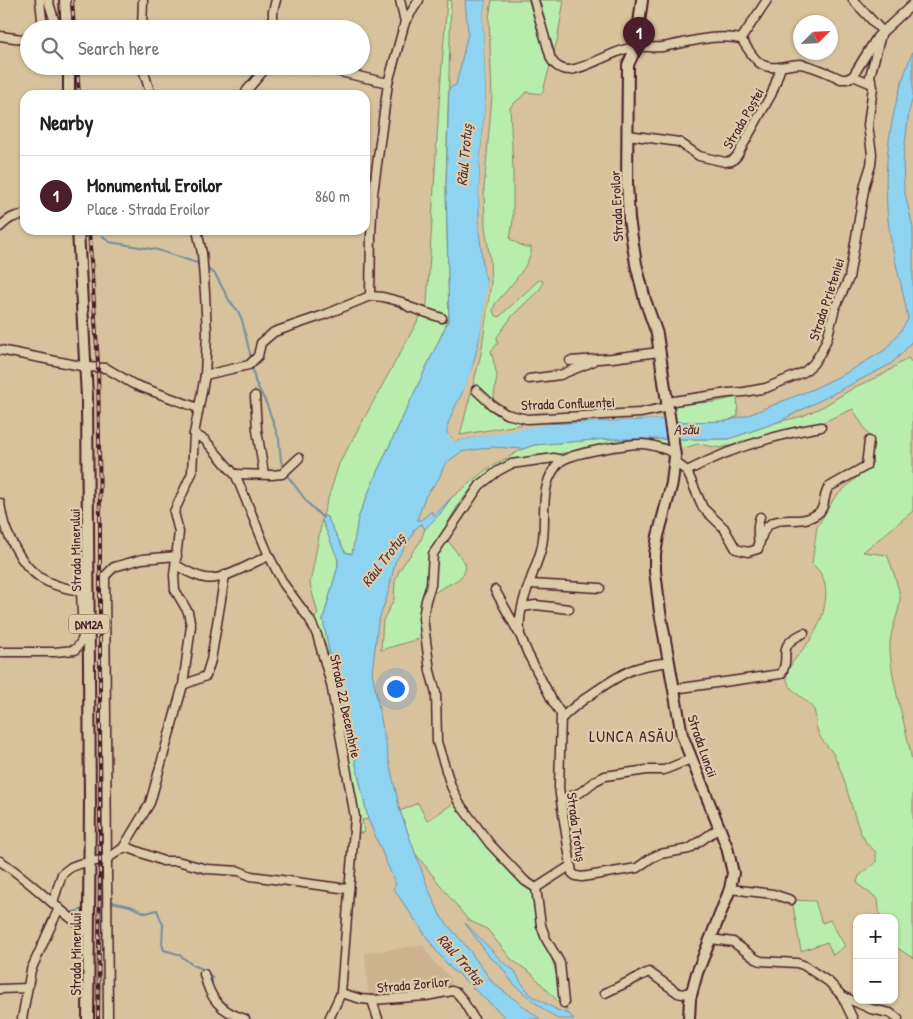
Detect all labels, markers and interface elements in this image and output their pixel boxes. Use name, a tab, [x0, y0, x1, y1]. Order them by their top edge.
north arrow	[793, 15, 838, 60]
pin: 1	[623, 17, 655, 58]
search box	[20, 20, 370, 75]
icon: search	[38, 34, 66, 62]
text: Search here	[78, 35, 159, 61]
street label: Strada Poștei	[718, 84, 768, 152]
text: Nearby	[40, 108, 93, 137]
water label: Râul Trotuș	[451, 122, 477, 187]
street label: Strada Eroilor	[605, 169, 627, 242]
text: Monumentul Eroilor	[87, 172, 222, 198]
text: 1	[53, 185, 59, 207]
text: 860 m	[315, 185, 350, 207]
text: Place · Strada Eroilor	[87, 198, 210, 220]
street label: Strada Prieteniei	[804, 255, 848, 343]
street label: Strada Confluenței	[521, 392, 615, 414]
water label: Asău	[673, 418, 700, 440]
street label: Strada Minerului	[65, 508, 85, 592]
water label: Râul Trotuș	[356, 528, 411, 591]
road number: DN12A	[69, 614, 109, 634]
street label: Strada 22 Decembrie	[326, 653, 366, 760]
your location	[383, 676, 409, 702]
street label: Strada Luncii	[683, 712, 723, 780]
district label: LUNCA ASĂU	[589, 725, 675, 747]
street label: Strada Trotuș	[563, 791, 591, 863]
street label: Strada Minerului	[66, 912, 85, 996]
map controls	[853, 914, 898, 1004]
button: +	[853, 914, 898, 959]
water label: Râul Trotuș	[432, 929, 490, 990]
button: −	[853, 959, 898, 1004]
street label: Strada Zorilor	[376, 971, 450, 997]

